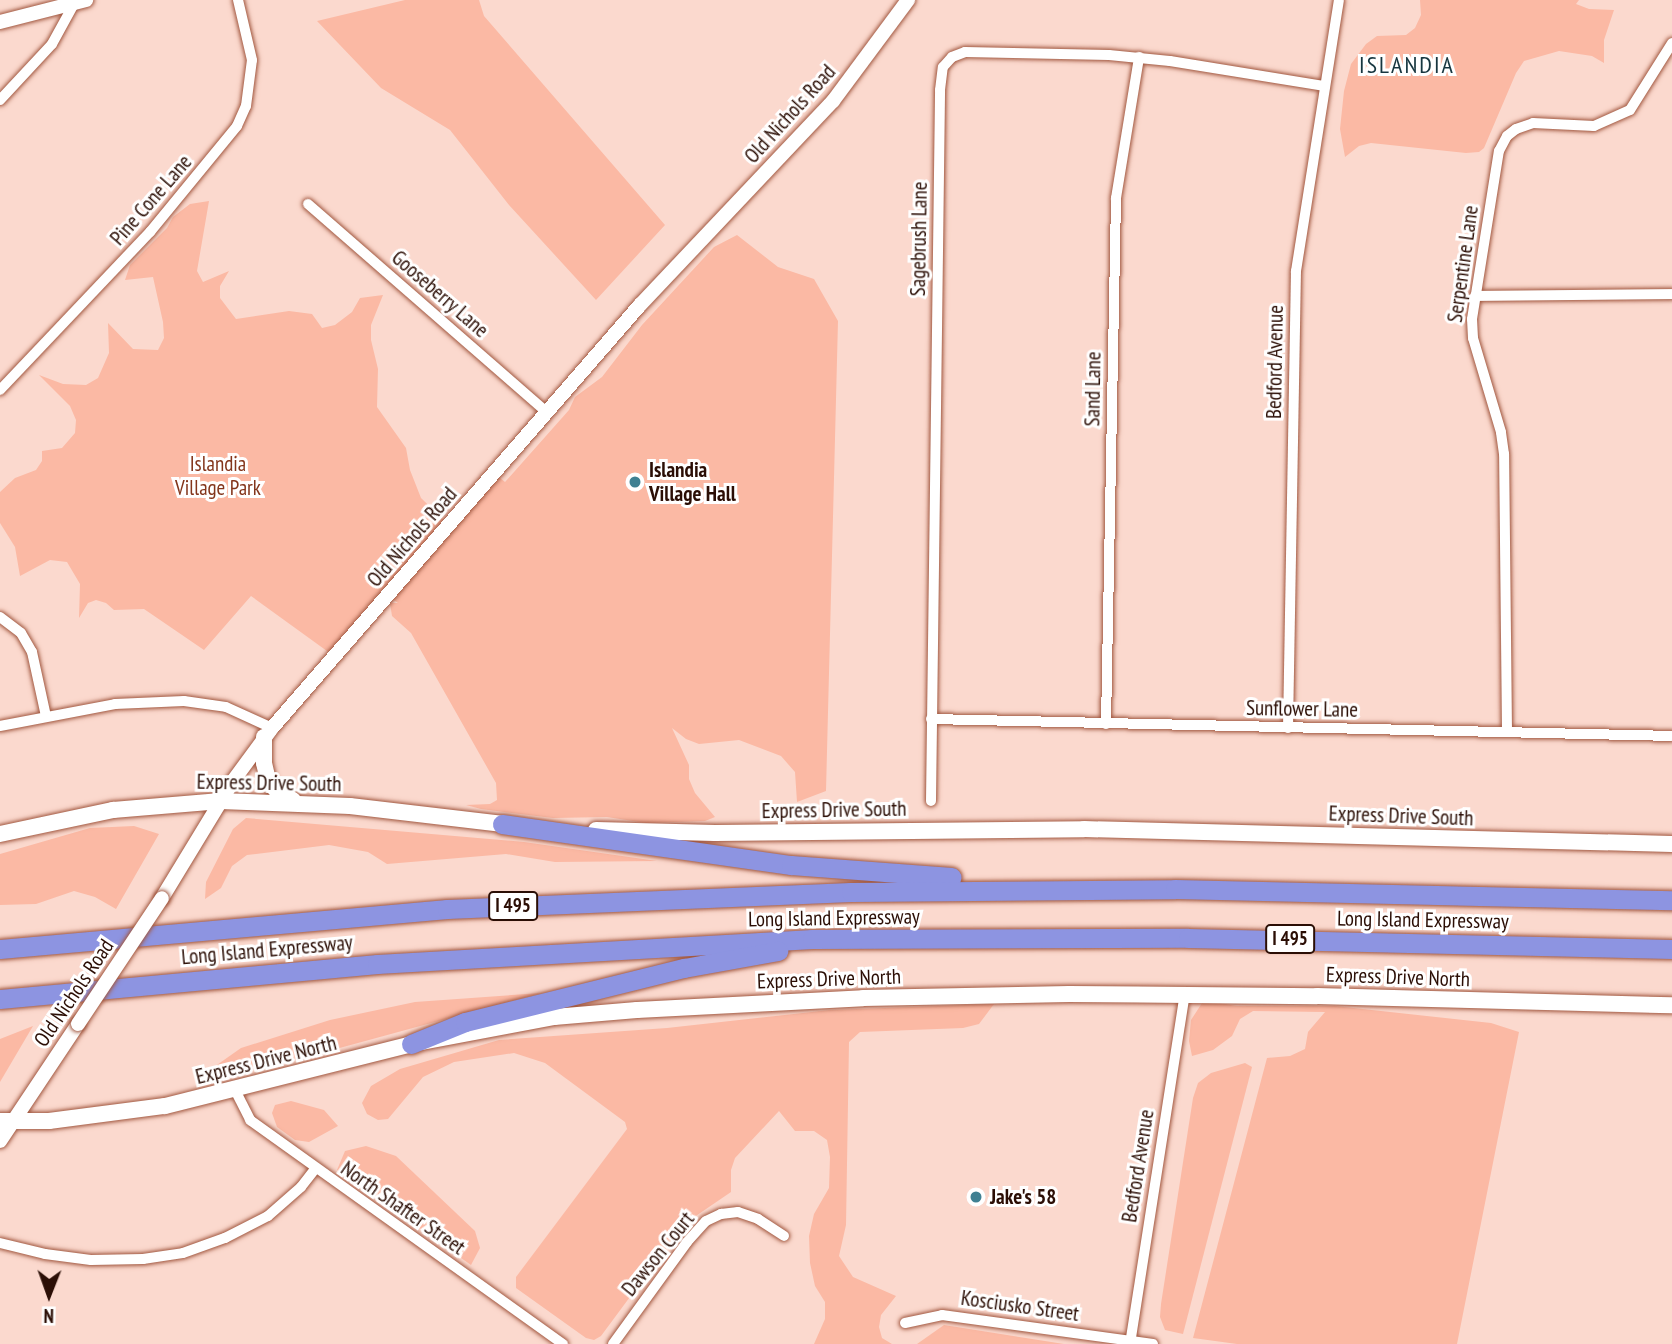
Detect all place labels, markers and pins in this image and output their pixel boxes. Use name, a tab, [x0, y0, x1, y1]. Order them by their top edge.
place label: Islandia Village Hall	[649, 457, 736, 507]
marker: Islandia Village Hall	[627, 474, 643, 490]
place label: Jake's 58	[990, 1184, 1056, 1210]
marker: Jake's 58	[968, 1189, 984, 1205]

